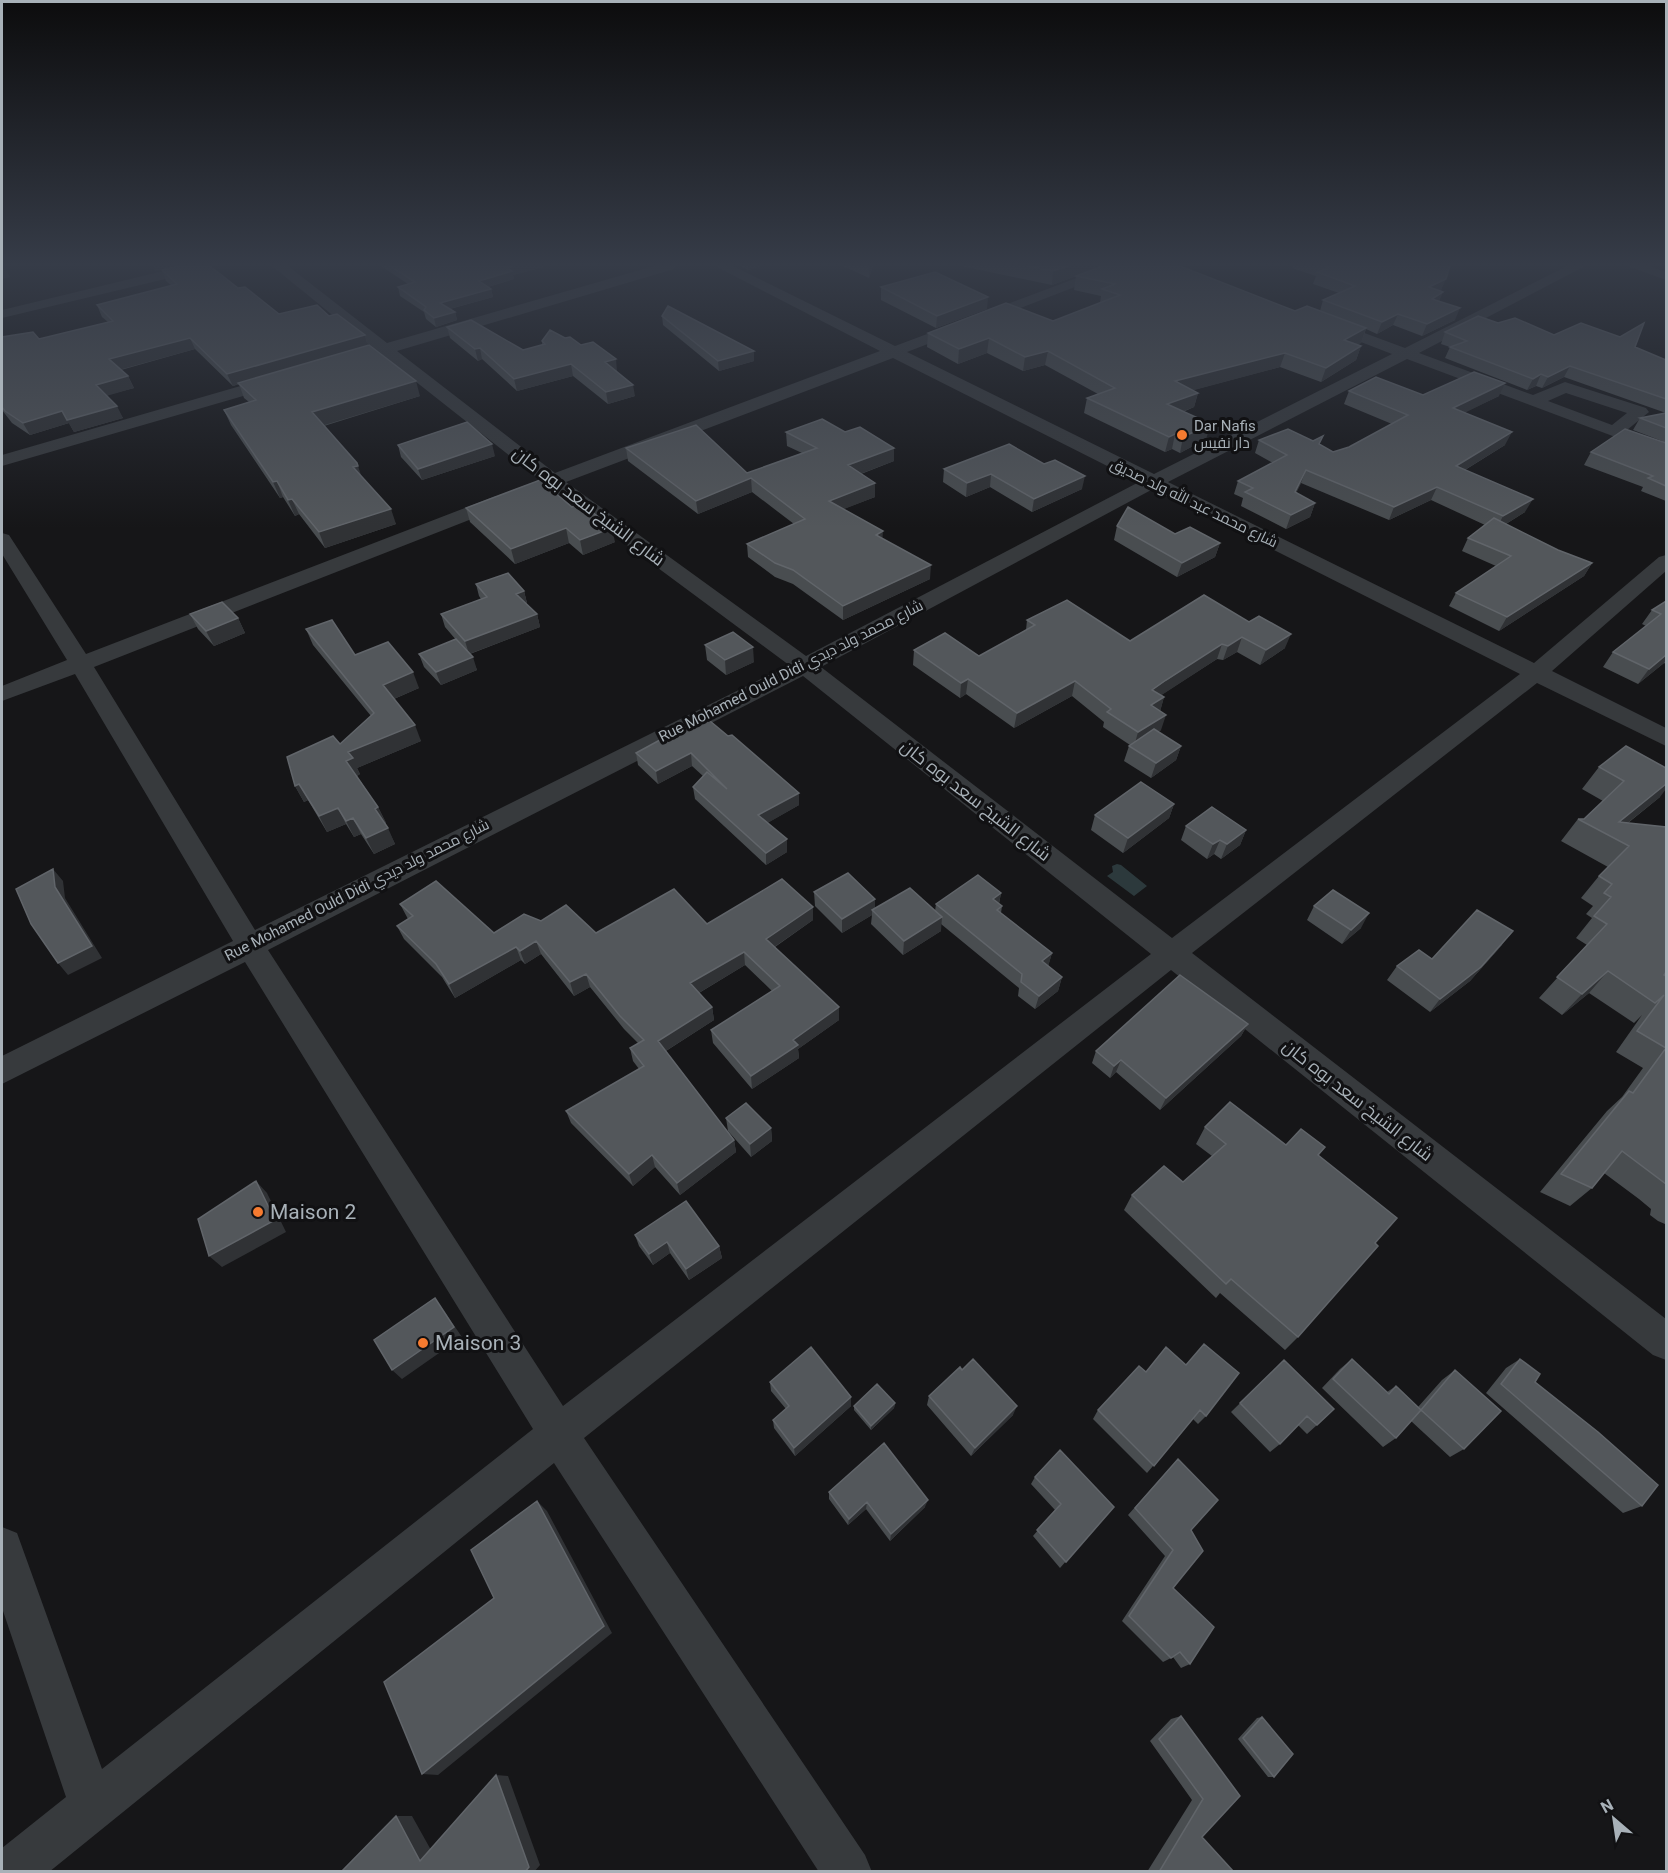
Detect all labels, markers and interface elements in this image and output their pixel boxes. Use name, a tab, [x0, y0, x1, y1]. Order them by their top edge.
place label: Dar Nafis دار نفيس	[1194, 417, 1256, 453]
marker: Dar Nafis دار نفيس	[1175, 428, 1189, 442]
street label: شارع الشيخ سعد بوه كان	[508, 442, 669, 572]
street label: شارع محمد عبد الله ولد صديق	[1107, 454, 1281, 553]
street label: Rue Mohamed Ould Didi شارع محمد ولد ديدي	[656, 596, 928, 749]
street label: شارع الشيخ سعد بوه كان	[895, 735, 1055, 867]
street label: Rue Mohamed Ould Didi شارع محمد ولد ديدي	[222, 815, 494, 968]
street label: شارع الشيخ سعد بوه كان	[1277, 1035, 1437, 1167]
place label: Maison 2	[270, 1200, 356, 1224]
marker: Maison 2	[251, 1205, 265, 1219]
place label: Maison 3	[435, 1331, 521, 1355]
marker: Maison 3	[416, 1336, 430, 1350]
north arrow	[1584, 1789, 1644, 1849]
text: N	[1597, 1795, 1617, 1817]

